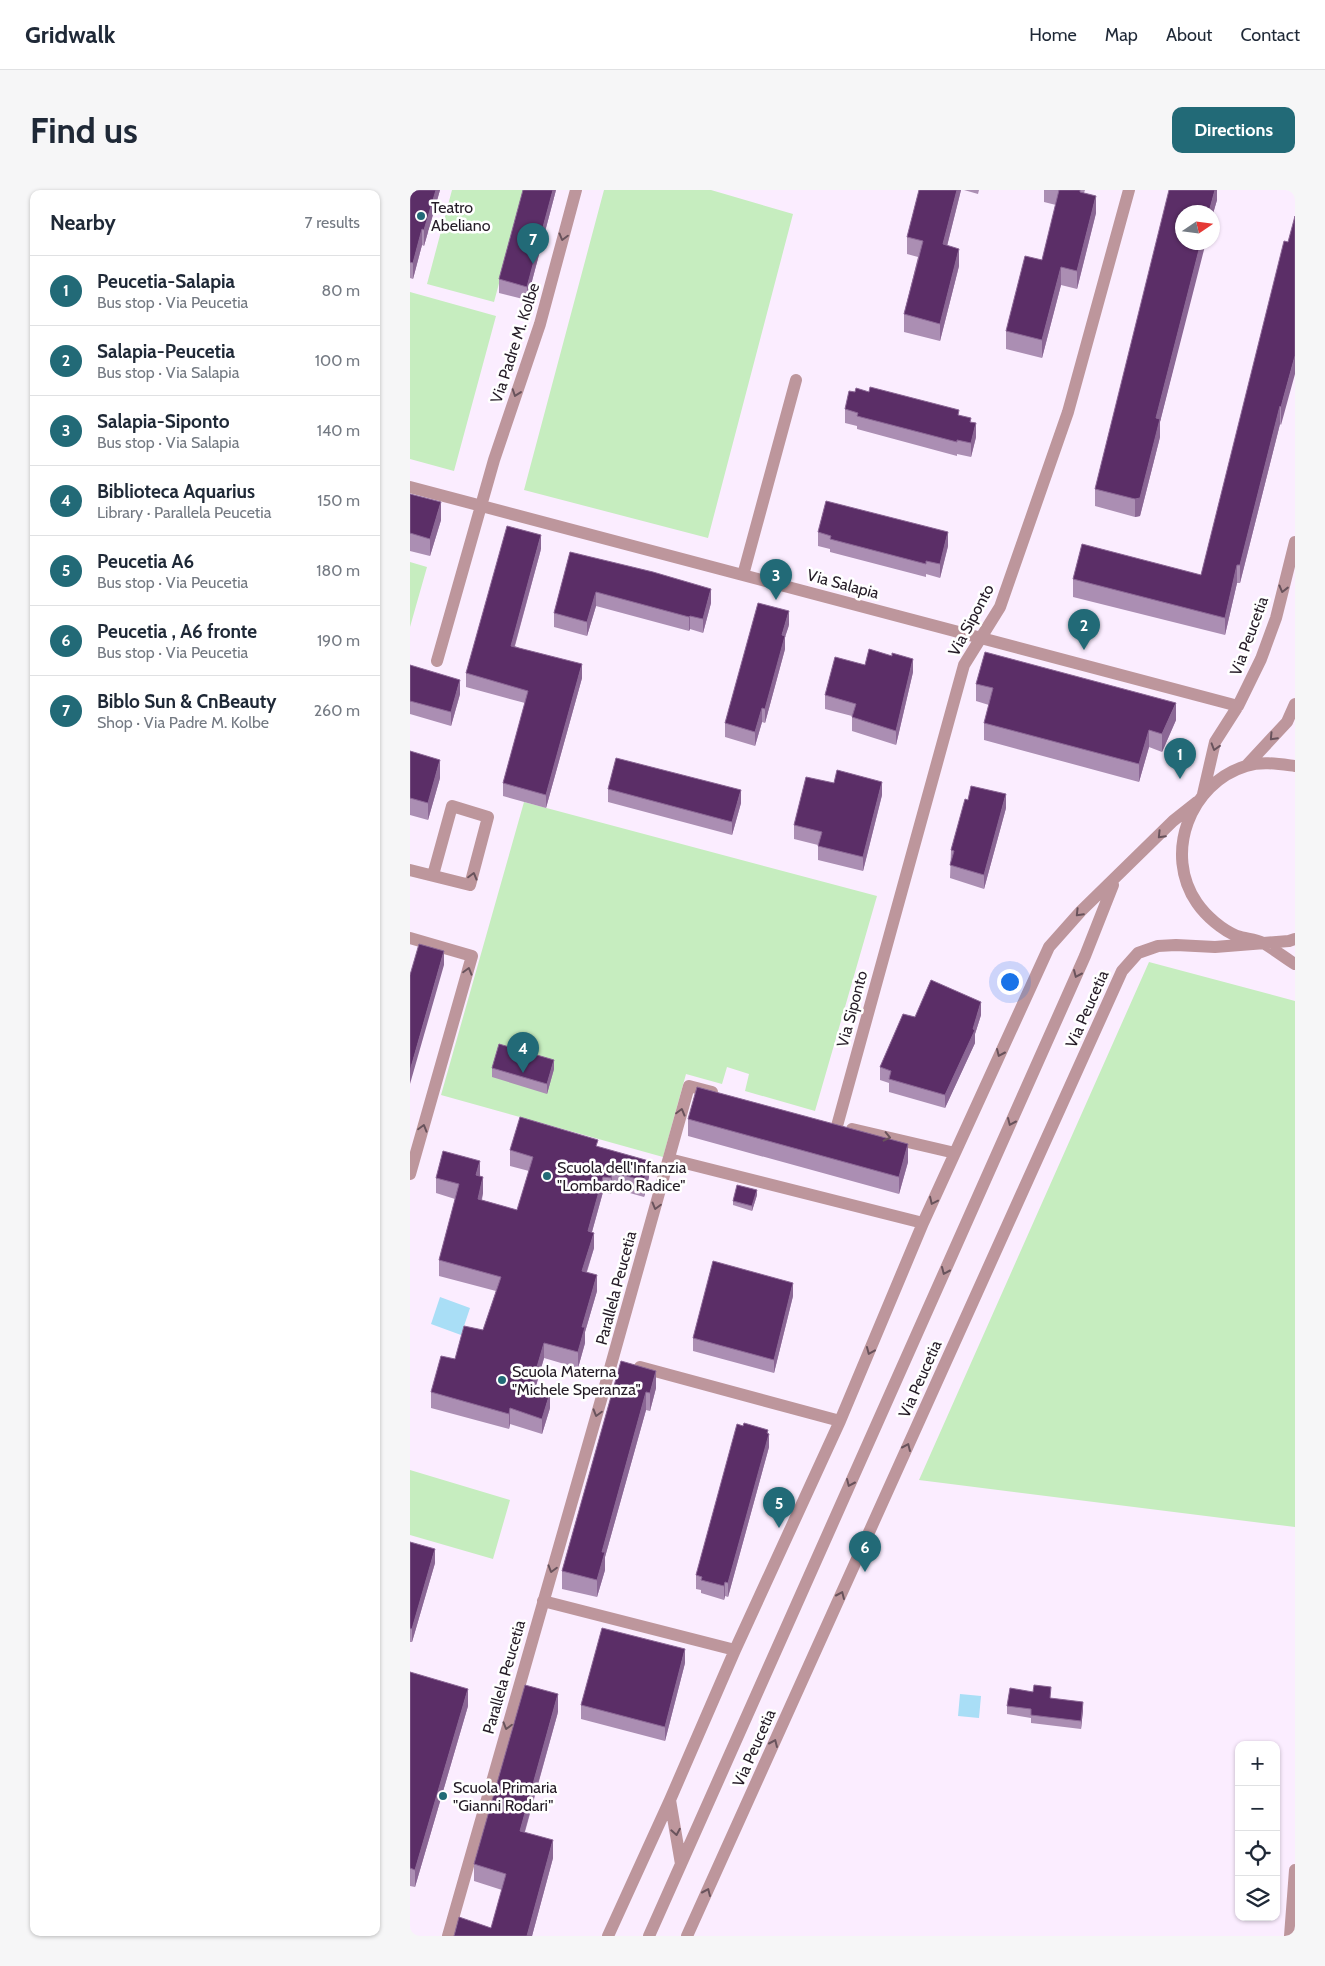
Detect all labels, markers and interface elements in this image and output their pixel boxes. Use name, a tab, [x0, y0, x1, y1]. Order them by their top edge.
text: Gridwalk	[25, 20, 115, 49]
text: Home	[1029, 24, 1077, 46]
text: Map	[1105, 24, 1138, 46]
text: About	[1166, 24, 1212, 46]
text: Contact	[1240, 24, 1300, 46]
button: Directions	[1172, 107, 1295, 153]
text: Find us	[30, 109, 138, 152]
place label: Teatro Abeliano	[431, 198, 491, 235]
north arrow	[1175, 205, 1220, 250]
text: Nearby	[50, 210, 116, 235]
marker: Teatro Abeliano	[415, 210, 427, 222]
text: 7 results	[305, 213, 360, 232]
pin: 7	[517, 223, 549, 264]
one-way arrow	[559, 232, 569, 241]
text: Peucetia-Salapia	[97, 270, 235, 293]
street label: Via Padre M. Kolbe	[487, 280, 543, 406]
text: 1	[63, 281, 69, 300]
text: 80 m	[322, 281, 360, 300]
text: Bus stop · Via Peucetia	[97, 293, 248, 312]
text: Salapia-Peucetia	[97, 340, 235, 363]
text: 2	[62, 351, 70, 370]
text: 100 m	[315, 351, 360, 370]
text: Bus stop · Via Salapia	[97, 363, 239, 382]
one-way arrow	[512, 388, 522, 396]
text: Salapia-Siponto	[97, 410, 230, 433]
text: 3	[62, 421, 70, 440]
text: 140 m	[317, 421, 360, 440]
text: Bus stop · Via Salapia	[97, 433, 239, 452]
text: Biblioteca Aquarius	[97, 480, 255, 503]
text: 4	[61, 491, 71, 510]
text: 150 m	[317, 491, 360, 510]
text: Library · Parallela Peucetia	[97, 503, 271, 522]
text: Peucetia A6	[97, 550, 194, 573]
pin: 3	[760, 559, 792, 600]
text: 5	[62, 561, 70, 580]
text: 180 m	[316, 561, 360, 580]
street label: Via Salapia	[805, 565, 881, 603]
text: Bus stop · Via Peucetia	[97, 573, 248, 592]
street label: Via Siponto	[944, 581, 998, 659]
one-way arrow	[1278, 585, 1289, 594]
street label: Via Peucetia	[1226, 594, 1272, 678]
pin: 2	[1068, 609, 1100, 650]
text: Peucetia , A6 fronte	[97, 620, 257, 643]
text: 6	[62, 631, 71, 650]
text: 190 m	[317, 631, 360, 650]
text: Bus stop · Via Peucetia	[97, 643, 248, 662]
text: Biblo Sun & CnBeauty	[97, 690, 277, 713]
text: 7	[62, 701, 70, 720]
text: 260 m	[314, 701, 360, 720]
text: Shop · Via Padre M. Kolbe	[97, 713, 269, 732]
one-way arrow	[1270, 731, 1279, 740]
pin: 1	[1164, 738, 1196, 779]
one-way arrow	[1210, 742, 1220, 751]
one-way arrow	[1158, 829, 1167, 838]
one-way arrow	[467, 872, 477, 880]
one-way arrow	[1076, 908, 1085, 917]
street label: Via Peucetia	[1062, 967, 1113, 1051]
one-way arrow	[462, 968, 472, 976]
street label: Via Siponto	[833, 968, 871, 1049]
your location	[997, 969, 1023, 995]
one-way arrow	[1072, 969, 1083, 978]
pin: 4	[507, 1032, 539, 1073]
one-way arrow	[996, 1048, 1006, 1057]
one-way arrow	[676, 1109, 686, 1117]
one-way arrow	[1006, 1117, 1017, 1126]
one-way arrow	[418, 1124, 428, 1132]
one-way arrow	[883, 1131, 892, 1142]
place label: Scuola dell'Infanzia "Lombardo Radice"	[557, 1158, 687, 1195]
marker: Scuola dell'Infanzia "Lombardo Radice"	[541, 1170, 553, 1182]
one-way arrow	[928, 1196, 939, 1205]
one-way arrow	[651, 1202, 661, 1210]
street label: Parallela Peucetia	[592, 1229, 640, 1347]
one-way arrow	[940, 1266, 951, 1275]
street label: Via Peucetia	[895, 1337, 946, 1421]
one-way arrow	[865, 1346, 876, 1355]
place label: Scuola Materna "Michele Speranza"	[512, 1362, 641, 1399]
marker: Scuola Materna "Michele Speranza"	[496, 1374, 508, 1386]
one-way arrow	[593, 1409, 603, 1417]
one-way arrow	[901, 1443, 912, 1452]
one-way arrow	[846, 1478, 857, 1487]
pin: 5	[763, 1487, 795, 1528]
pin: 6	[849, 1531, 881, 1572]
one-way arrow	[547, 1565, 557, 1573]
one-way arrow	[834, 1591, 845, 1600]
street label: Parallela Peucetia	[479, 1618, 529, 1736]
street label: Via Peucetia	[729, 1706, 780, 1790]
one-way arrow	[503, 1721, 513, 1729]
one-way arrow	[768, 1739, 778, 1748]
map controls	[1235, 1741, 1280, 1921]
button: +	[1235, 1741, 1280, 1786]
place label: Scuola Primaria "Gianni Rodari"	[453, 1778, 557, 1815]
button: −	[1235, 1786, 1280, 1831]
marker: Scuola Primaria "Gianni Rodari"	[437, 1790, 449, 1802]
one-way arrow	[670, 1828, 680, 1836]
button: locate	[1235, 1831, 1280, 1876]
button: layers	[1235, 1876, 1280, 1921]
one-way arrow	[701, 1888, 712, 1897]

